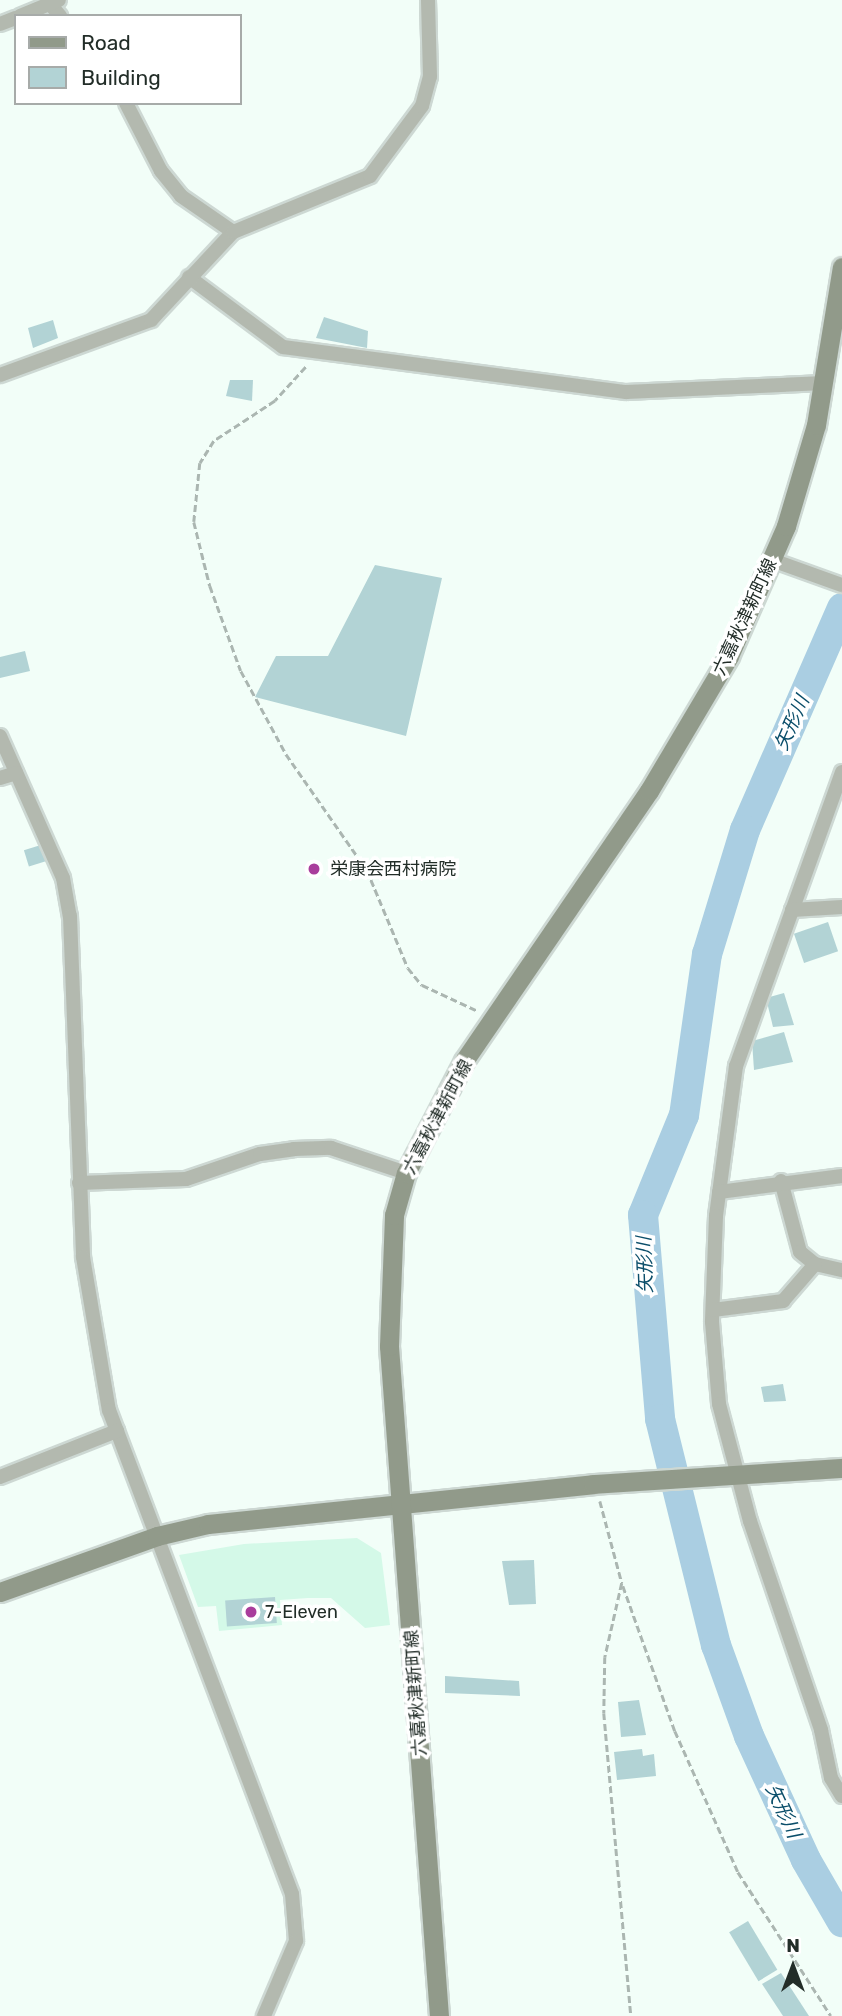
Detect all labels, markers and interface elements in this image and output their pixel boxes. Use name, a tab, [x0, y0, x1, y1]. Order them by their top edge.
legend	[14, 14, 242, 105]
text: Road	[81, 30, 131, 55]
text: Building	[81, 65, 161, 90]
street label: 六嘉秋津新町線	[709, 555, 781, 679]
water label: 矢形川	[770, 692, 814, 754]
place label: 栄康会西村病院	[330, 858, 456, 880]
marker: 栄康会西村病院	[304, 859, 324, 879]
street label: 六嘉秋津新町線	[399, 1056, 477, 1178]
water label: 矢形川	[633, 1236, 657, 1294]
place label: 7-Eleven	[265, 1601, 338, 1623]
marker: 7-Eleven	[243, 1604, 259, 1620]
street label: 六嘉秋津新町線	[401, 1629, 431, 1757]
water label: 矢形川	[761, 1780, 805, 1842]
north arrow	[758, 1932, 828, 2002]
text: N	[786, 1934, 800, 1957]

